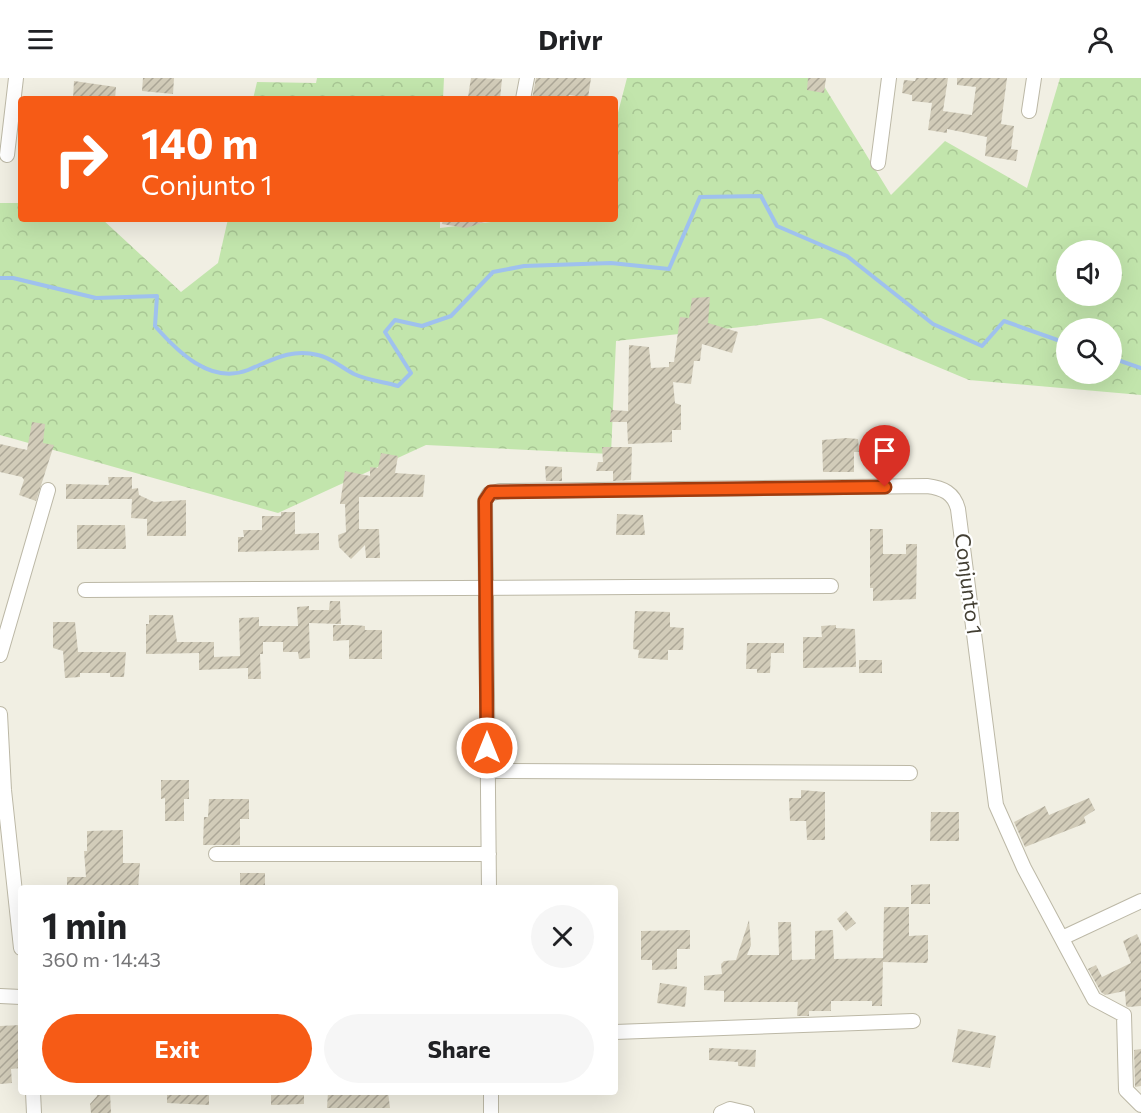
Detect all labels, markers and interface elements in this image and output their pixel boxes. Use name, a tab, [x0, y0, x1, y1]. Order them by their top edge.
icon: menu	[24, 23, 57, 56]
text: Drivr	[538, 23, 603, 56]
icon: person	[1084, 23, 1117, 56]
text: 140 m	[141, 116, 258, 168]
icon: right	[42, 120, 120, 198]
text: Conjunto 1	[141, 168, 272, 201]
map controls	[1056, 240, 1122, 384]
button: sound	[1056, 240, 1122, 306]
button: search	[1056, 318, 1122, 384]
pin	[859, 425, 910, 487]
icon: arrive	[868, 434, 901, 467]
street label: Conjunto 1	[951, 532, 988, 636]
position arrow	[455, 716, 519, 780]
text: 1 min	[42, 902, 127, 946]
button: close	[531, 905, 594, 968]
text: 360 m · 14:43	[42, 947, 161, 971]
button: Exit	[42, 1014, 312, 1083]
button: Share	[324, 1014, 594, 1083]

